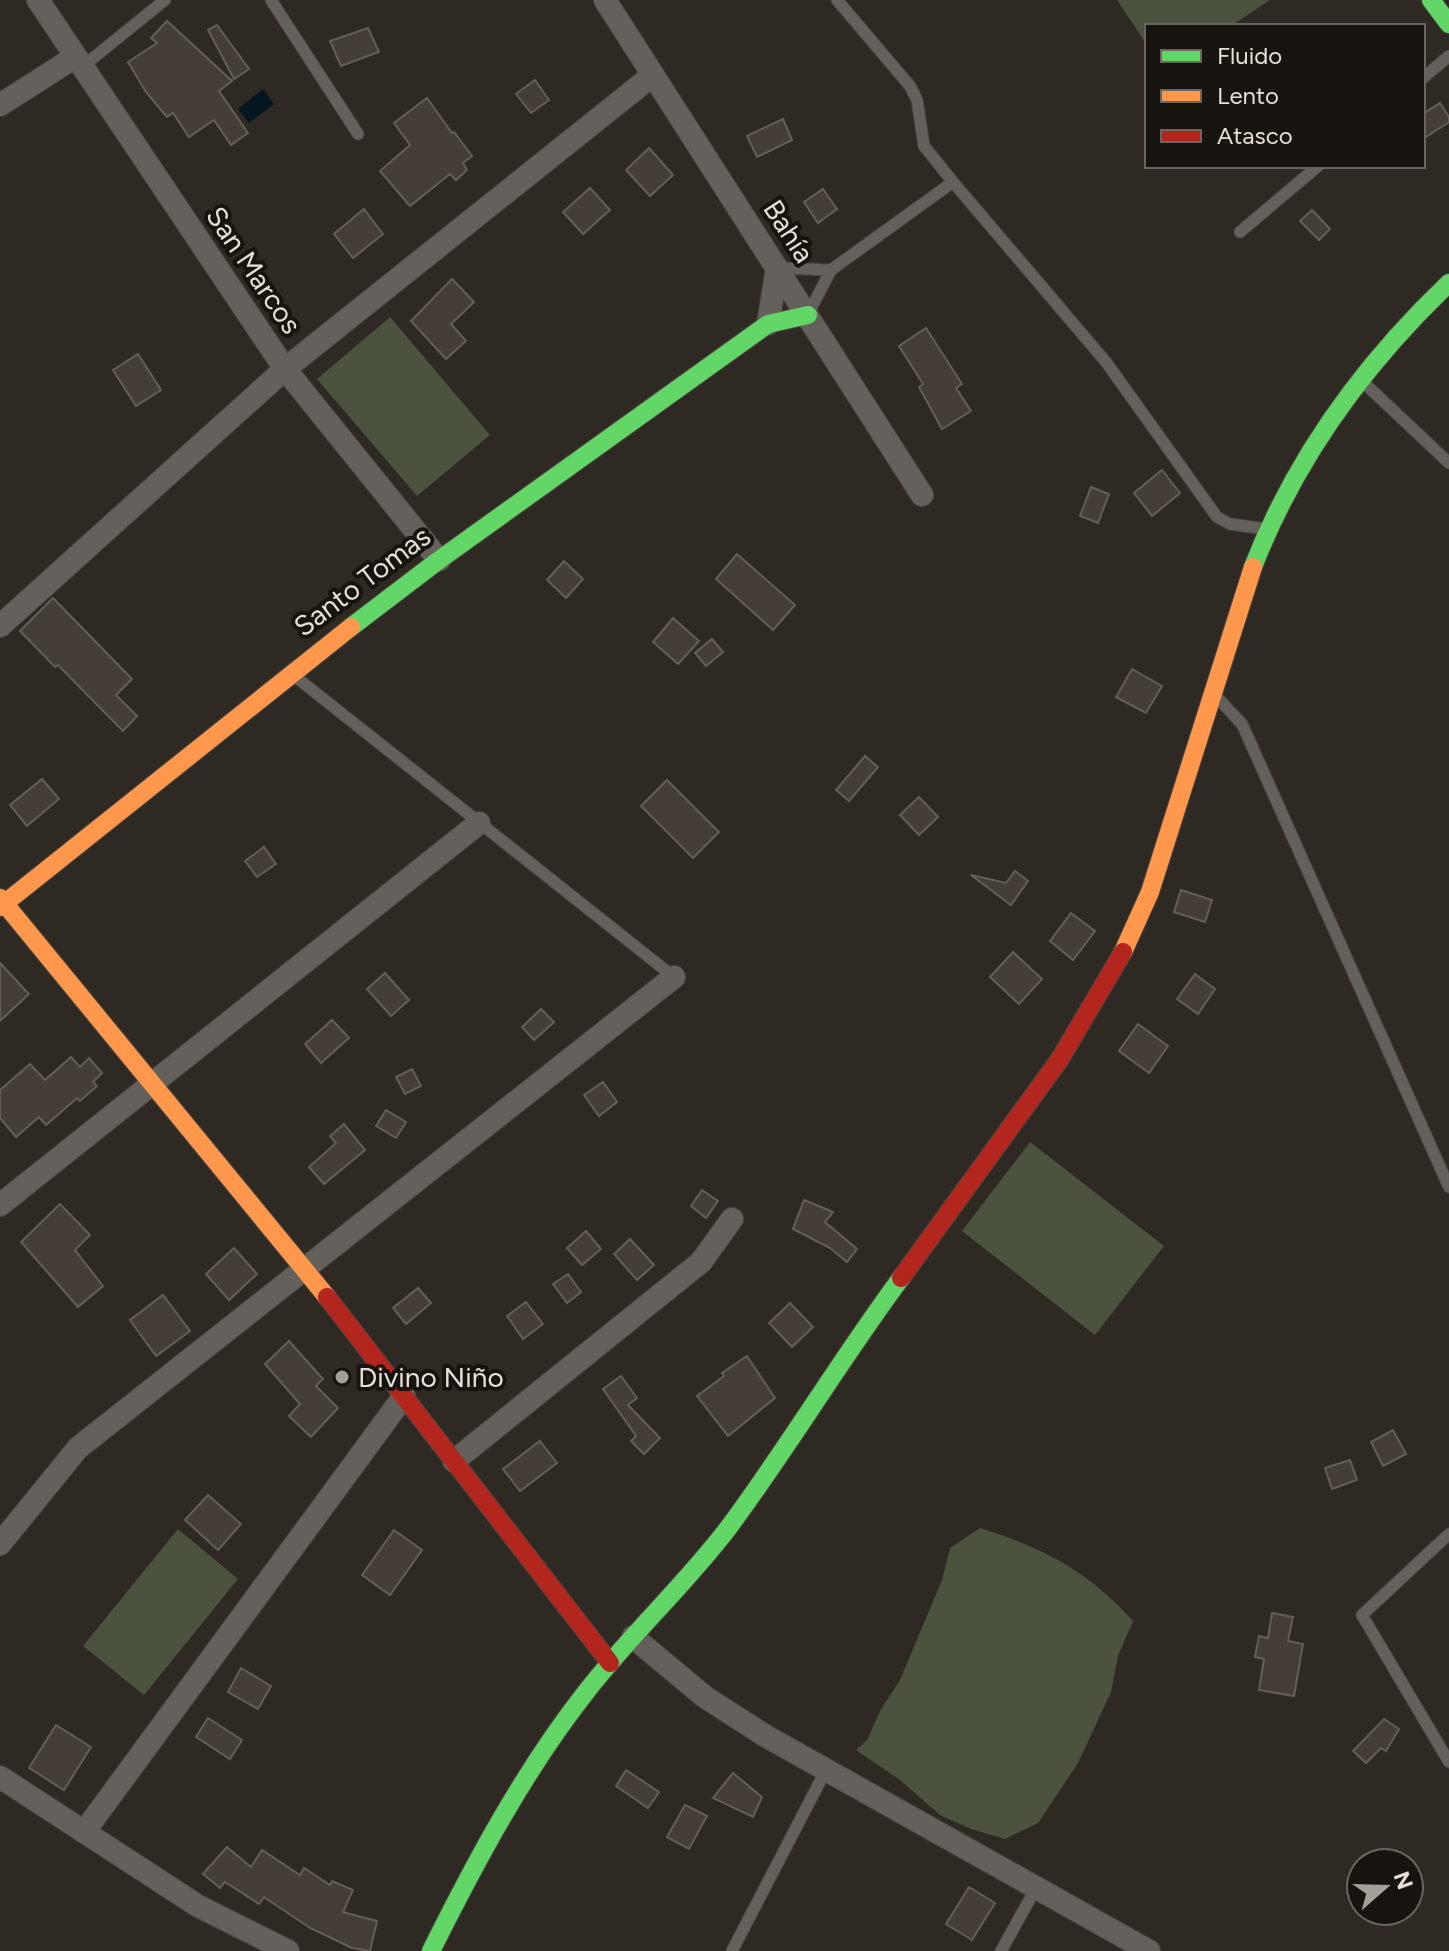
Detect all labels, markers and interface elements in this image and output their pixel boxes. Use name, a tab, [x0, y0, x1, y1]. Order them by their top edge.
legend	[1145, 24, 1425, 168]
text: Fluido	[1217, 41, 1282, 70]
text: Lento	[1217, 81, 1279, 110]
text: Atasco	[1217, 121, 1293, 150]
street label: Bahía	[756, 193, 822, 269]
street label: San Marcos	[199, 200, 309, 340]
street label: Santo Tomas	[287, 519, 437, 643]
place label: Divino Niño	[358, 1360, 504, 1394]
marker: Divino Niño	[333, 1368, 351, 1386]
north arrow	[1345, 1847, 1425, 1927]
text: N	[1388, 1868, 1419, 1893]

